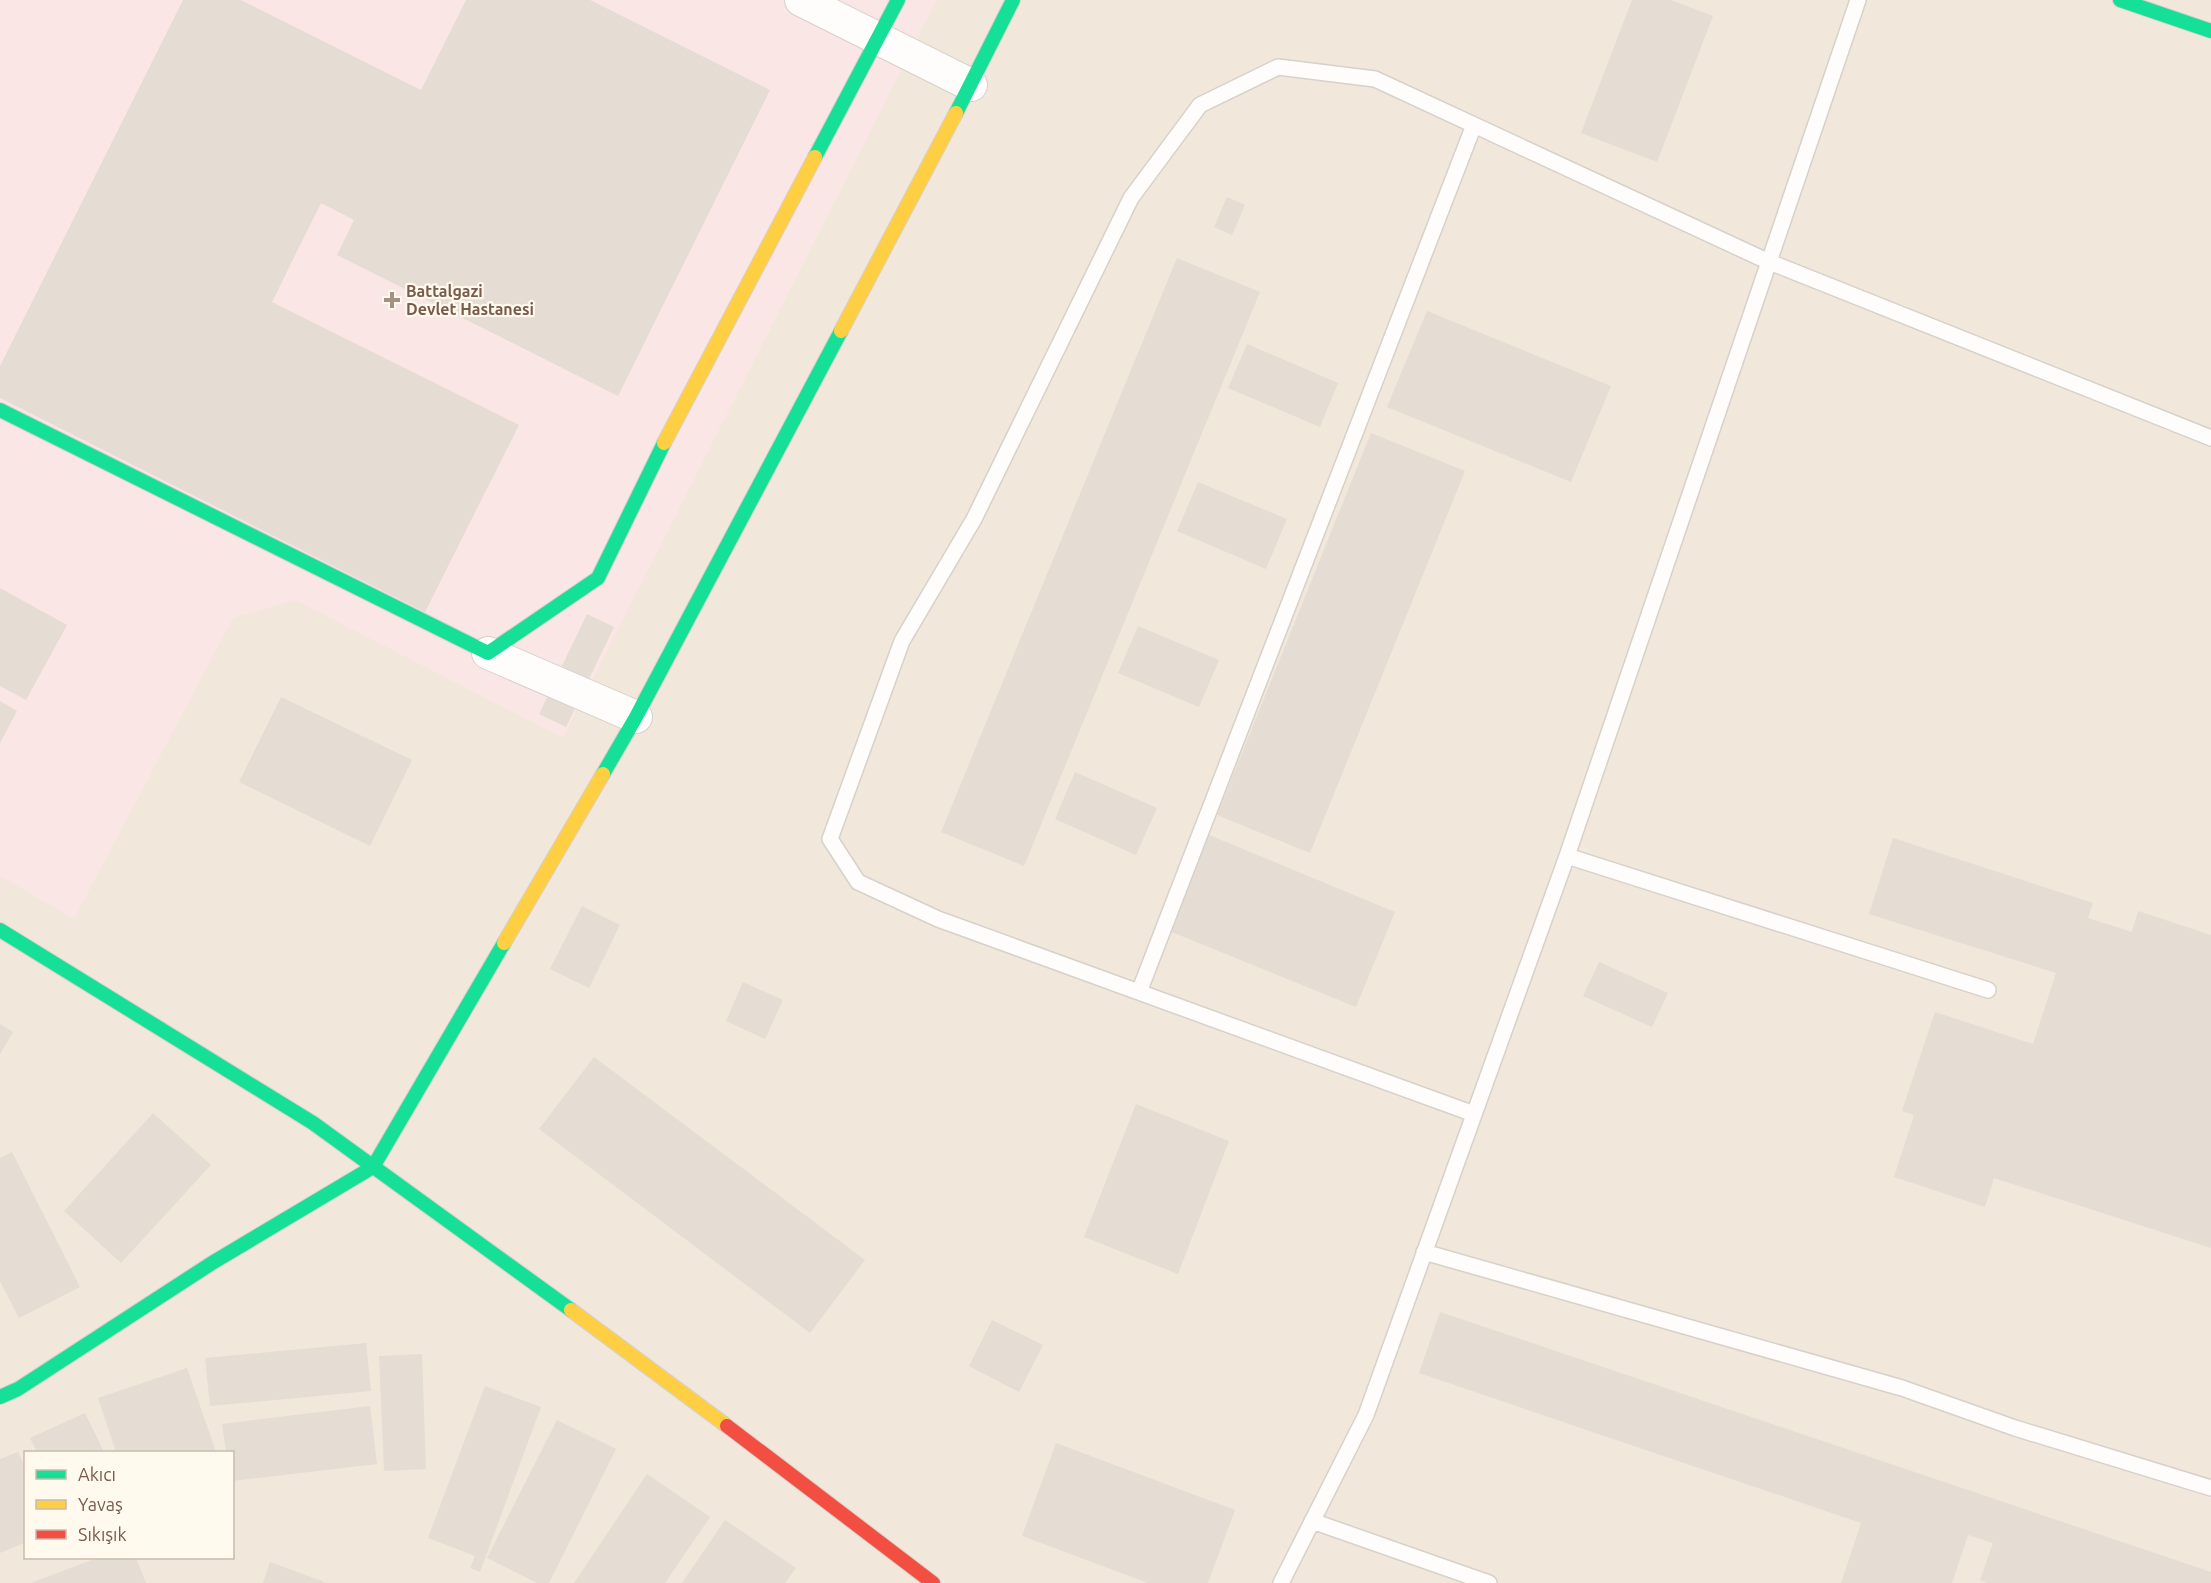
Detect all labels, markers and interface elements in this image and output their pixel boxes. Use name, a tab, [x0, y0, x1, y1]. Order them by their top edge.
place label: Battalgazi Devlet Hastanesi	[406, 282, 534, 318]
marker: Battalgazi Devlet Hastanesi	[383, 291, 401, 309]
legend	[24, 1451, 234, 1559]
text: Akıcı	[78, 1464, 116, 1484]
text: Yavaş	[78, 1494, 123, 1514]
text: Sıkışık	[78, 1524, 127, 1544]

